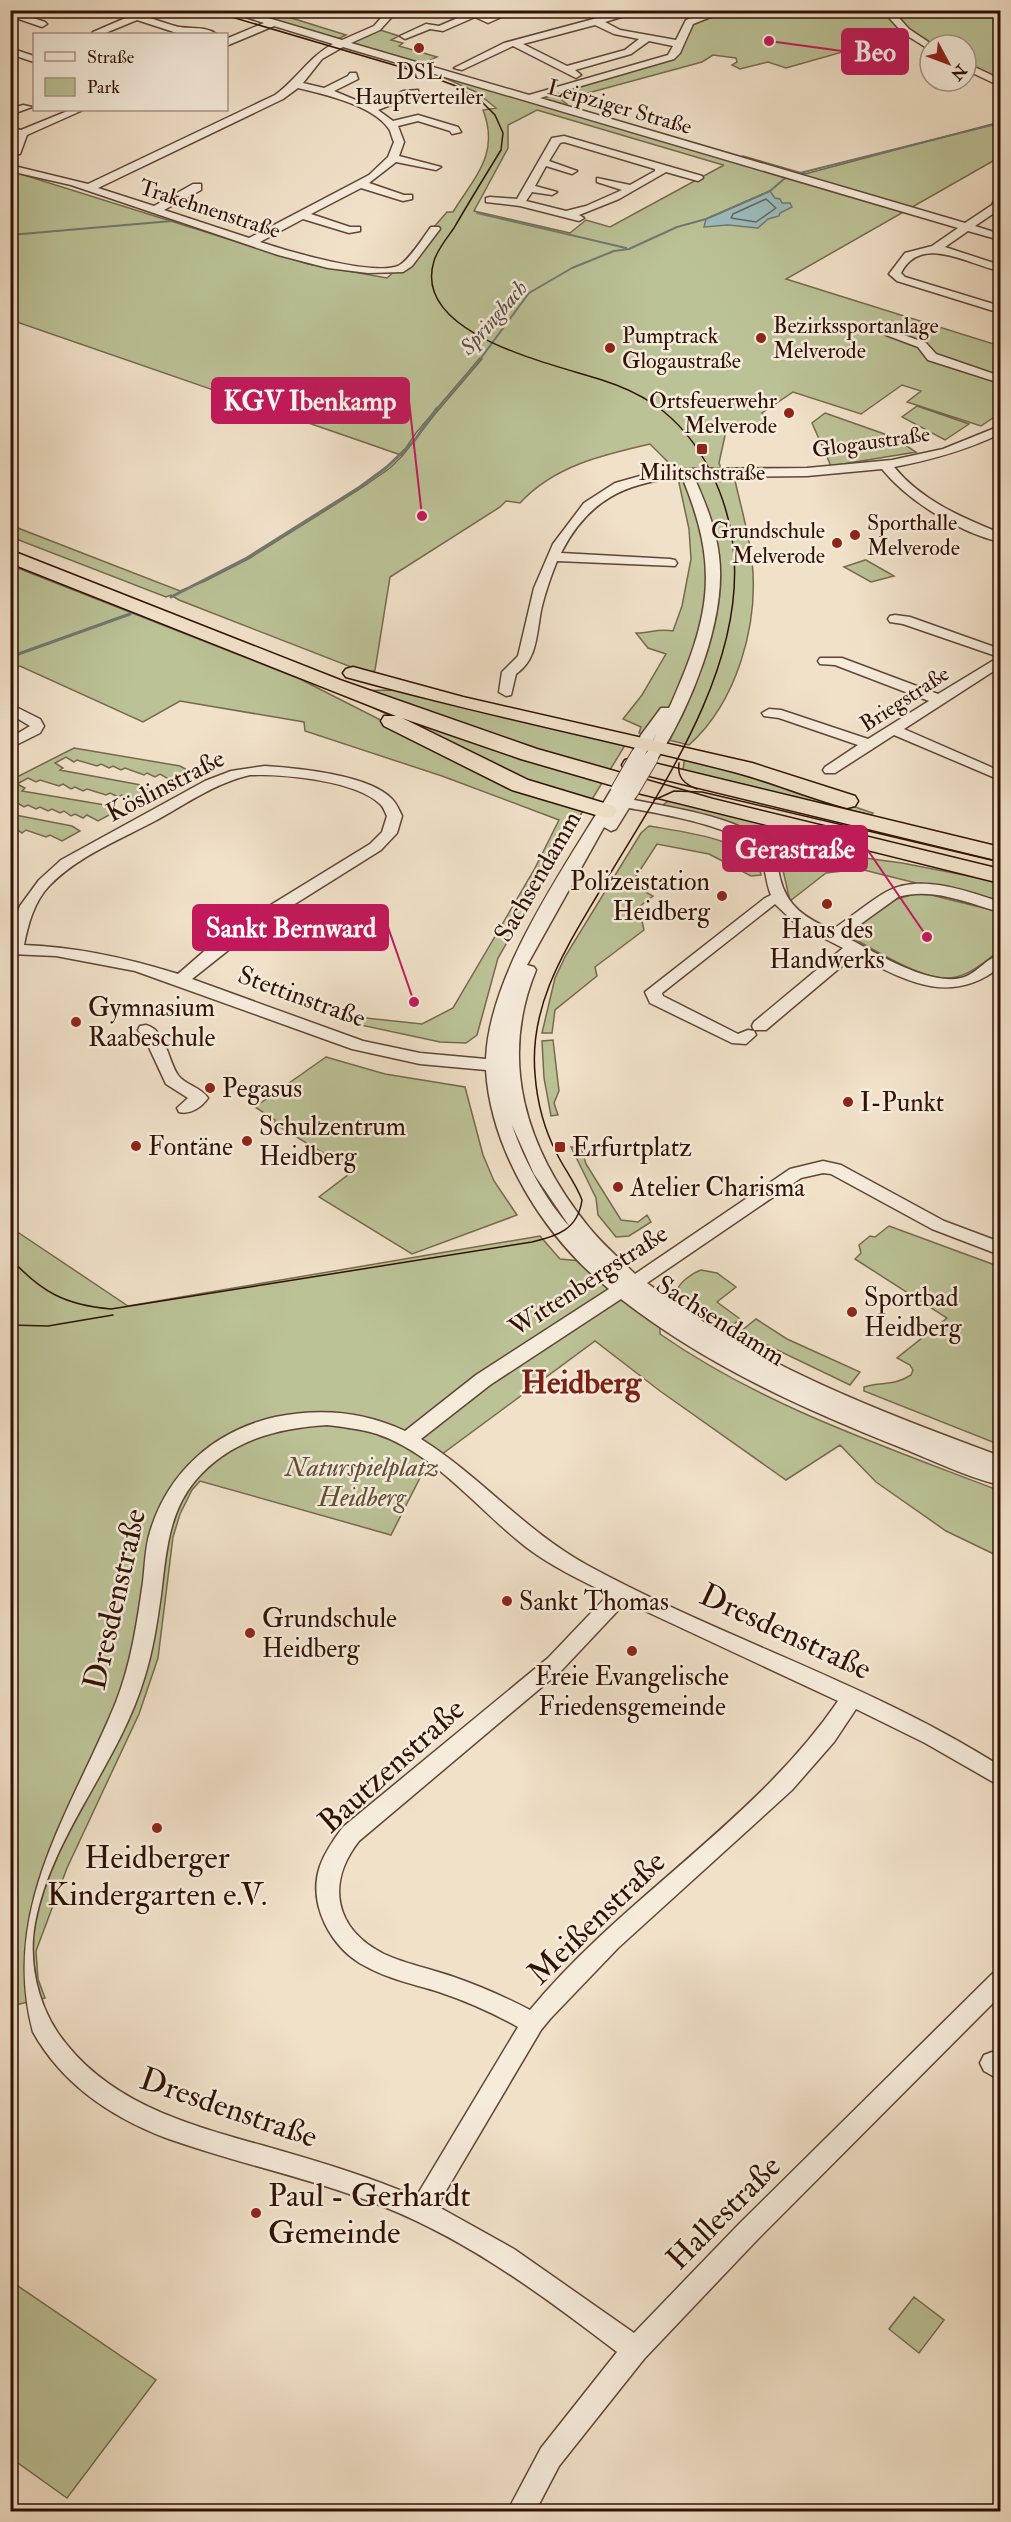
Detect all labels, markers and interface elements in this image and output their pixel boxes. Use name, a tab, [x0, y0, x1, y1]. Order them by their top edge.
callout: Beo	[842, 29, 908, 74]
legend	[33, 33, 228, 111]
north arrow	[918, 33, 978, 93]
text: Beo	[854, 36, 896, 69]
marker: DSL Hauptverteiler	[412, 41, 426, 55]
text: Straße	[87, 46, 135, 69]
place label: DSL Hauptverteiler	[355, 58, 484, 112]
text: N	[946, 59, 971, 85]
street label: Leipziger Straße	[544, 73, 695, 142]
text: Park	[87, 76, 120, 99]
street label: Trakehnenstraße	[135, 173, 284, 245]
water label: Springbach	[453, 274, 534, 362]
place label: Bezirkssportanlage Melverode	[773, 312, 939, 365]
place label: Pumptrack Glogaustraße	[622, 322, 741, 375]
marker: Bezirkssportanlage Melverode	[754, 331, 768, 345]
marker: Pumptrack Glogaustraße	[603, 341, 617, 355]
callout: KGV Ibenkamp	[212, 378, 409, 423]
text: KGV Ibenkamp	[224, 385, 397, 419]
place label: Ortsfeuerwehr Melverode	[649, 387, 778, 440]
marker: Ortsfeuerwehr Melverode	[782, 406, 796, 420]
street label: Glogaustraße	[810, 420, 932, 464]
marker: Militschstraße	[695, 442, 709, 456]
place label: Militschstraße	[639, 459, 765, 487]
place label: Sporthalle Melverode	[867, 509, 960, 562]
place label: Grundschule Melverode	[711, 517, 825, 570]
marker: Sporthalle Melverode	[848, 528, 862, 542]
marker: Grundschule Melverode	[830, 536, 844, 550]
street label: Briegstraße	[854, 660, 955, 738]
street label: Köslinstraße	[101, 742, 230, 829]
street label: Sachsendamm	[487, 805, 588, 948]
callout: Gerastraße	[723, 826, 867, 871]
text: Gerastraße	[735, 833, 856, 866]
place label: Polizeistation Heidberg	[570, 866, 711, 928]
marker: Polizeistation Heidberg	[715, 889, 729, 903]
marker: Haus des Handwerks	[820, 897, 834, 911]
callout: Sankt Bernward	[193, 905, 388, 950]
text: Sankt Bernward	[206, 912, 377, 945]
place label: Haus des Handwerks	[769, 914, 885, 976]
street label: Stettinstraße	[233, 959, 370, 1035]
place label: Gymnasium Raabeschule	[88, 992, 215, 1054]
marker: Gymnasium Raabeschule	[69, 1015, 83, 1029]
place label: Pegasus	[222, 1073, 302, 1105]
marker: Pegasus	[203, 1081, 217, 1095]
place label: I-Punkt	[860, 1087, 944, 1119]
marker: I-Punkt	[841, 1095, 855, 1109]
place label: Schulzentrum Heidberg	[259, 1111, 406, 1173]
place label: Fontäne	[148, 1131, 233, 1163]
place label: Erfurtplatz	[572, 1132, 692, 1165]
marker: Schulzentrum Heidberg	[240, 1134, 254, 1148]
marker: Fontäne	[129, 1139, 143, 1153]
marker: Erfurtplatz	[553, 1140, 567, 1154]
place label: Atelier Charisma	[629, 1172, 805, 1204]
marker: Atelier Charisma	[611, 1180, 625, 1194]
street label: Wittenbergstraße	[502, 1218, 674, 1345]
street label: Sachsendamm	[650, 1269, 791, 1373]
place label: Sportbad Heidberg	[864, 1282, 963, 1344]
marker: Sportbad Heidberg	[845, 1305, 859, 1319]
district label: Heidberg	[521, 1363, 642, 1403]
park label: Naturspielplatz Heidberg	[283, 1452, 439, 1514]
street label: Dresdenstraße	[75, 1505, 155, 1694]
street label: Dresdenstraße	[693, 1575, 878, 1689]
place label: Sankt Thomas	[519, 1586, 669, 1618]
marker: Sankt Thomas	[500, 1594, 514, 1608]
place label: Grundschule Heidberg	[262, 1603, 397, 1665]
marker: Grundschule Heidberg	[243, 1626, 257, 1640]
marker: Freie Evangelische Friedensgemeinde	[625, 1644, 639, 1658]
place label: Freie Evangelische Friedensgemeinde	[535, 1661, 729, 1723]
street label: Bautzenstraße	[310, 1690, 473, 1842]
marker: Heidberger Kindergarten e.V.	[150, 1821, 164, 1835]
place label: Heidberger Kindergarten e.V.	[47, 1838, 267, 1915]
street label: Meißenstraße	[519, 1842, 674, 1993]
street label: Dresdenstraße	[135, 2059, 323, 2157]
street label: Hallestraße	[658, 2147, 790, 2279]
place label: Paul - Gerhardt Gemeinde	[268, 2176, 471, 2253]
marker: Paul - Gerhardt Gemeinde	[249, 2206, 263, 2220]

